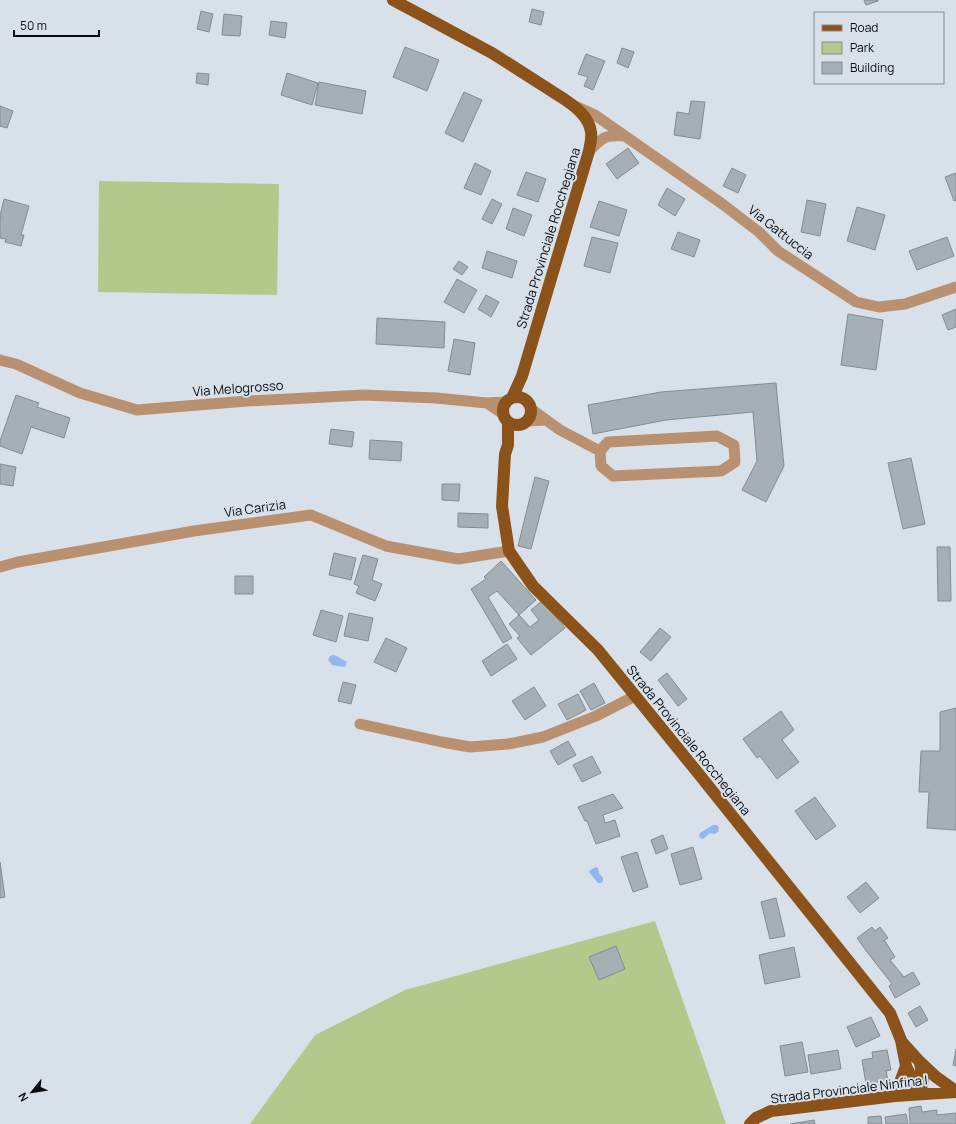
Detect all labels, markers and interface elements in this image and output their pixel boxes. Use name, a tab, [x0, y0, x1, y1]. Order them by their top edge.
scale bar	[14, 12, 99, 38]
legend	[814, 12, 944, 84]
text: 50 m	[20, 17, 47, 34]
text: Road	[850, 19, 878, 36]
text: Park	[850, 39, 875, 56]
text: Building	[850, 59, 894, 76]
street label: Strada Provinciale Rocchegiana	[512, 145, 584, 331]
street label: Via Gattuccia	[745, 201, 817, 263]
street label: Via Melogrosso	[192, 376, 284, 400]
street label: Via Carizia	[223, 495, 287, 521]
street label: Strada Provinciale Rocchegiana	[623, 661, 755, 819]
street label: Strada Provinciale Ninfina I	[769, 1070, 929, 1108]
north arrow	[12, 1072, 52, 1112]
text: N	[14, 1090, 31, 1104]

